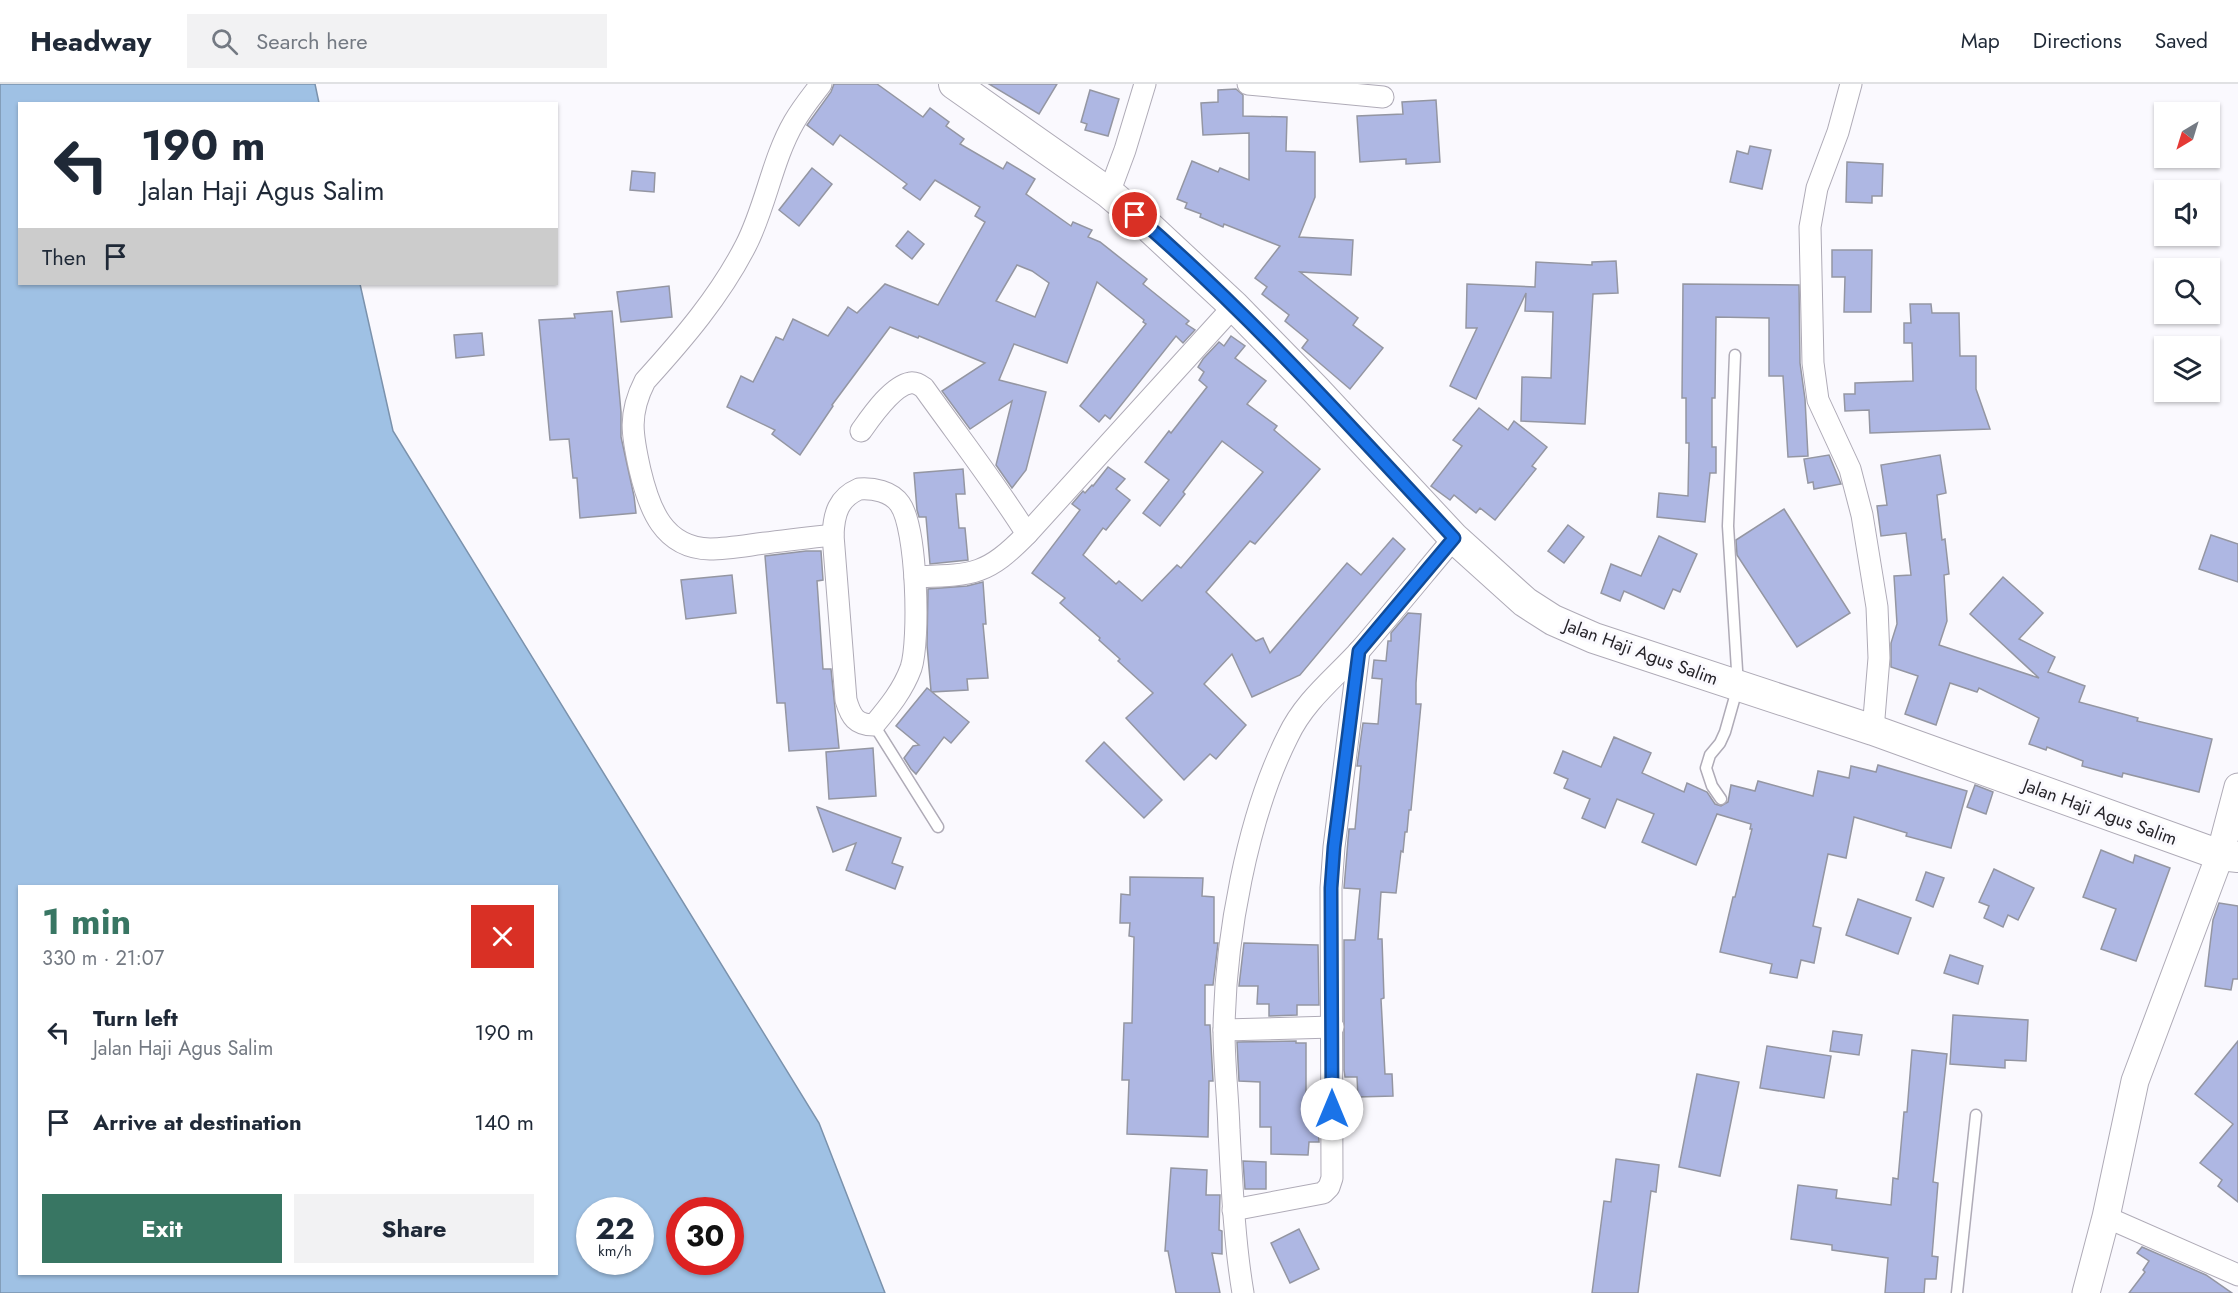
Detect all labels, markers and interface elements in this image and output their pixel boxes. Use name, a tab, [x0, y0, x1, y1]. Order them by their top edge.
search box	[187, 14, 607, 68]
text: Headway	[30, 21, 151, 62]
icon: search	[208, 25, 241, 58]
text: Search here	[256, 25, 368, 57]
text: Map	[1961, 26, 2000, 56]
text: Directions	[2033, 26, 2122, 56]
text: Saved	[2155, 26, 2208, 56]
north arrow	[2154, 102, 2220, 168]
map controls	[2154, 102, 2220, 402]
text: 190 m	[141, 115, 265, 176]
icon: left	[42, 126, 120, 204]
text: Jalan Haji Agus Salim	[141, 171, 385, 210]
button: sound	[2154, 180, 2220, 246]
pin	[1109, 189, 1160, 240]
icon: arrive	[1118, 198, 1151, 231]
icon: arrive	[99, 240, 132, 273]
text: Then	[42, 241, 87, 273]
button: search	[2154, 258, 2220, 324]
button: layers	[2154, 336, 2220, 402]
street label: Jalan Haji Agus Salim	[1558, 611, 1722, 692]
street label: Jalan Haji Agus Salim	[2017, 771, 2181, 852]
text: 1 min	[42, 895, 131, 947]
button: close	[471, 905, 534, 968]
text: 330 m · 21:07	[42, 944, 164, 973]
text: Turn left	[93, 1002, 178, 1034]
icon: left	[42, 1016, 75, 1049]
text: 190 m	[474, 1016, 534, 1048]
text: Jalan Haji Agus Salim	[93, 1034, 273, 1063]
position arrow	[1300, 1077, 1364, 1141]
icon: arrive	[42, 1106, 75, 1139]
text: Arrive at destination	[93, 1106, 302, 1138]
text: 140 m	[474, 1106, 534, 1138]
button: Exit	[42, 1194, 282, 1263]
button: Share	[294, 1194, 534, 1263]
speed limit sign: 30	[666, 1197, 744, 1275]
text: 22	[595, 1207, 635, 1250]
text: km/h	[598, 1240, 632, 1262]

